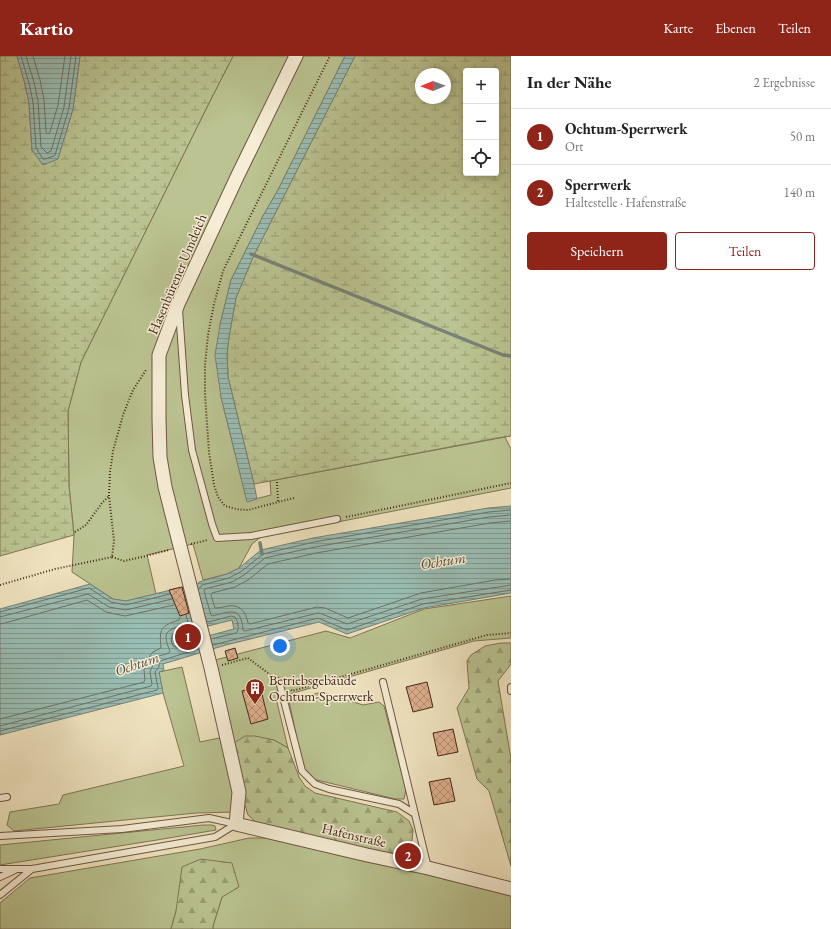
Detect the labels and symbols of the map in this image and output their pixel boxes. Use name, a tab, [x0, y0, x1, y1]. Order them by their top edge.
north arrow	[415, 68, 451, 104]
street label: Hasenbürener Umdeich	[143, 211, 211, 337]
water label: Ochtum	[419, 548, 467, 573]
pin: 1	[175, 622, 201, 652]
your location	[270, 636, 290, 656]
water label: Ochtum	[112, 647, 162, 680]
place label: Betriebsgebäude Ochtum-Sperrwerk	[269, 671, 374, 705]
building icon: Betriebsgebäude Ochtum-Sperrwerk	[244, 677, 266, 705]
street label: Hafenstraße	[320, 819, 388, 851]
pin: 2	[395, 841, 421, 871]

